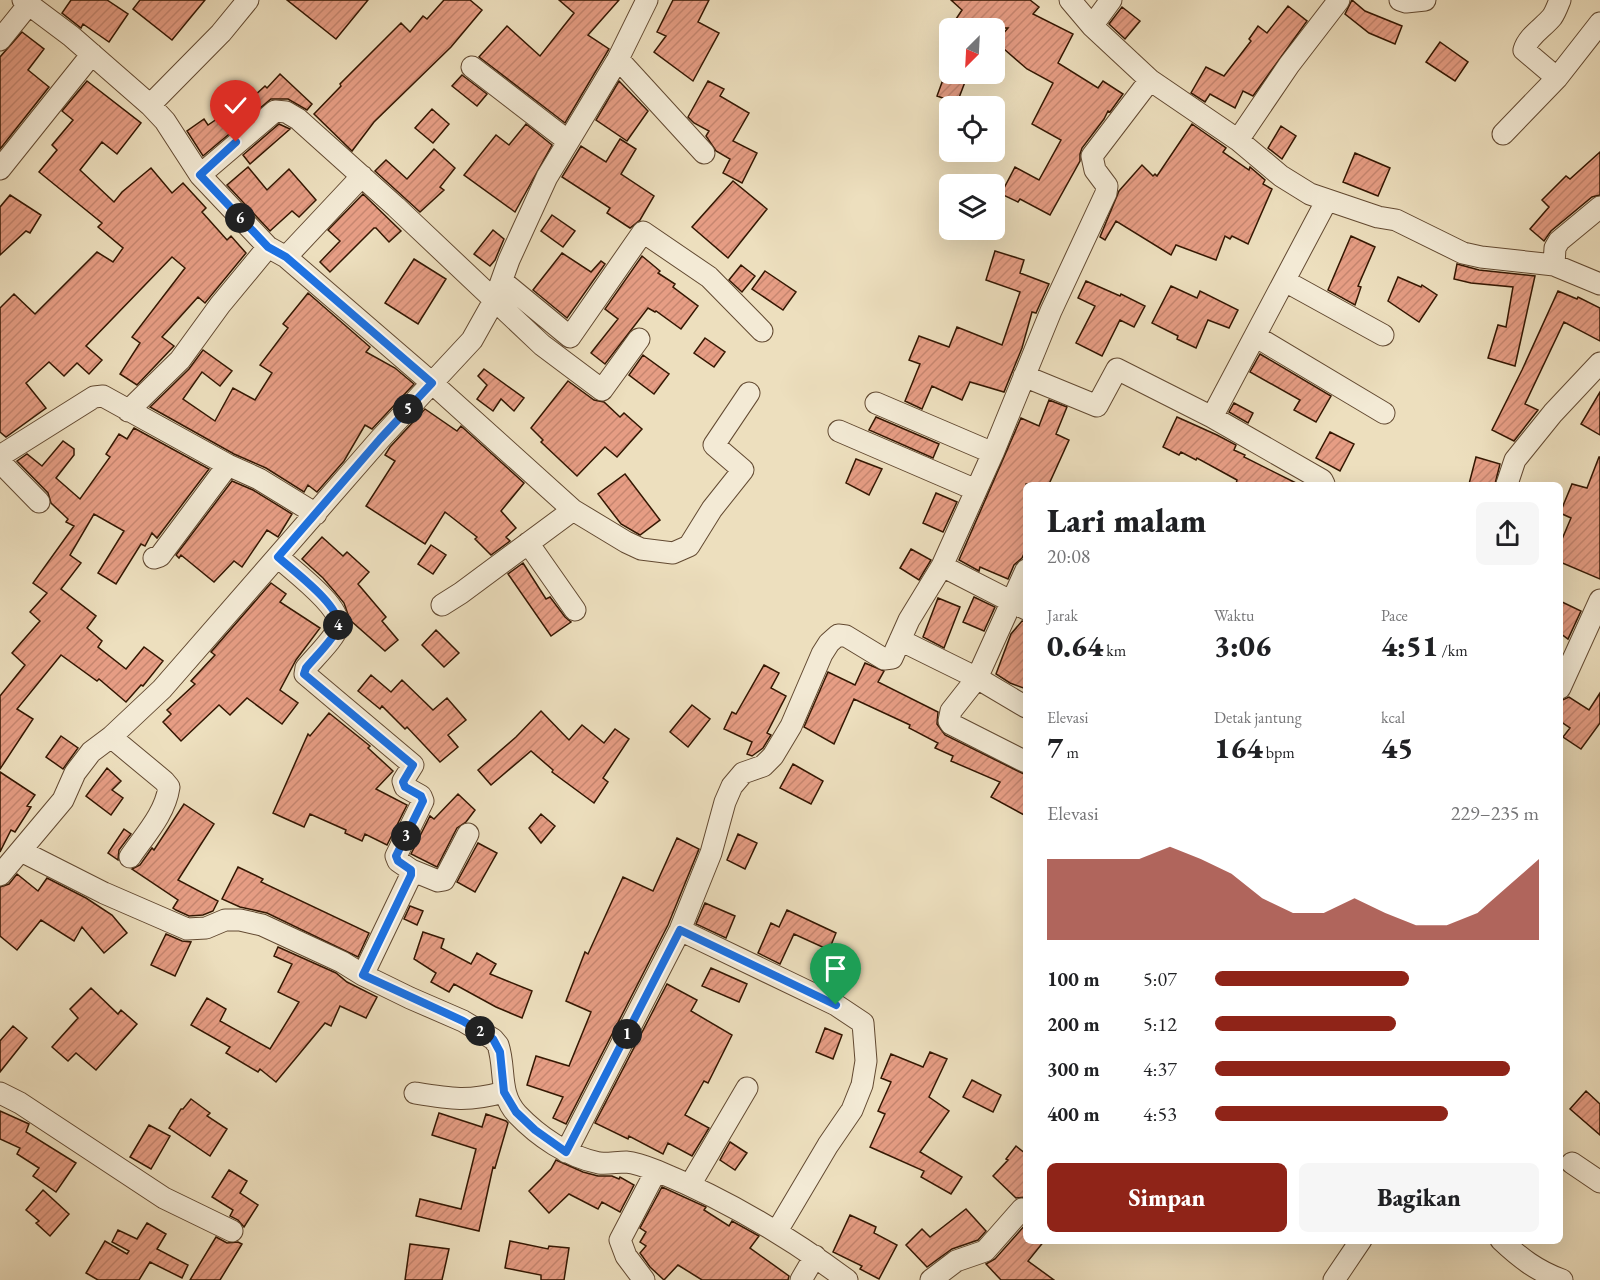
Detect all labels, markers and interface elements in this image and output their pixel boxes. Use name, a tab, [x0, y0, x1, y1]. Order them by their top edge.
north arrow	[939, 18, 1005, 84]
map controls	[939, 18, 1005, 240]
pin	[210, 80, 261, 142]
icon: check	[219, 89, 252, 122]
button: locate	[939, 96, 1005, 162]
button: layers	[939, 174, 1005, 240]
pin: 6	[225, 203, 255, 233]
text: 6	[236, 207, 244, 228]
pin: 5	[393, 394, 423, 424]
text: 5	[404, 398, 412, 419]
text: Lari malam	[1047, 499, 1206, 542]
button: share	[1476, 502, 1539, 565]
text: 20:08	[1047, 543, 1090, 569]
text: Jarak	[1047, 605, 1078, 626]
text: Waktu	[1214, 605, 1254, 626]
text: Pace	[1381, 605, 1408, 626]
pin: 4	[323, 610, 353, 640]
text: 4	[334, 614, 342, 635]
text: 0.64	[1047, 626, 1103, 665]
text: 3:06	[1214, 626, 1271, 665]
text: 4:51	[1381, 626, 1438, 665]
text: km	[1103, 640, 1126, 661]
text: /km	[1438, 640, 1468, 661]
text: Elevasi	[1047, 707, 1088, 728]
text: Detak jantung	[1214, 707, 1302, 728]
text: kcal	[1381, 707, 1405, 728]
text: 7	[1047, 728, 1063, 767]
text: 164	[1214, 728, 1263, 767]
text: 45	[1381, 728, 1413, 767]
text: m	[1063, 742, 1079, 763]
text: bpm	[1263, 742, 1295, 763]
text: Elevasi	[1047, 800, 1099, 826]
text: 229–235 m	[1451, 800, 1539, 826]
pin: 3	[391, 821, 421, 851]
text: 3	[402, 825, 410, 846]
pin	[810, 943, 861, 1005]
icon: arrive	[819, 952, 852, 985]
text: 100 m	[1047, 966, 1100, 992]
text: 5:07	[1143, 966, 1177, 992]
text: 200 m	[1047, 1011, 1100, 1037]
text: 5:12	[1143, 1011, 1177, 1037]
pin: 2	[465, 1016, 495, 1046]
pin: 1	[612, 1019, 642, 1049]
text: 2	[476, 1020, 484, 1041]
text: 1	[623, 1023, 631, 1044]
text: 300 m	[1047, 1056, 1100, 1082]
text: 4:37	[1143, 1056, 1177, 1082]
text: 400 m	[1047, 1101, 1100, 1127]
text: 4:53	[1143, 1101, 1177, 1127]
button: Simpan	[1047, 1163, 1287, 1232]
button: Bagikan	[1299, 1163, 1539, 1232]

